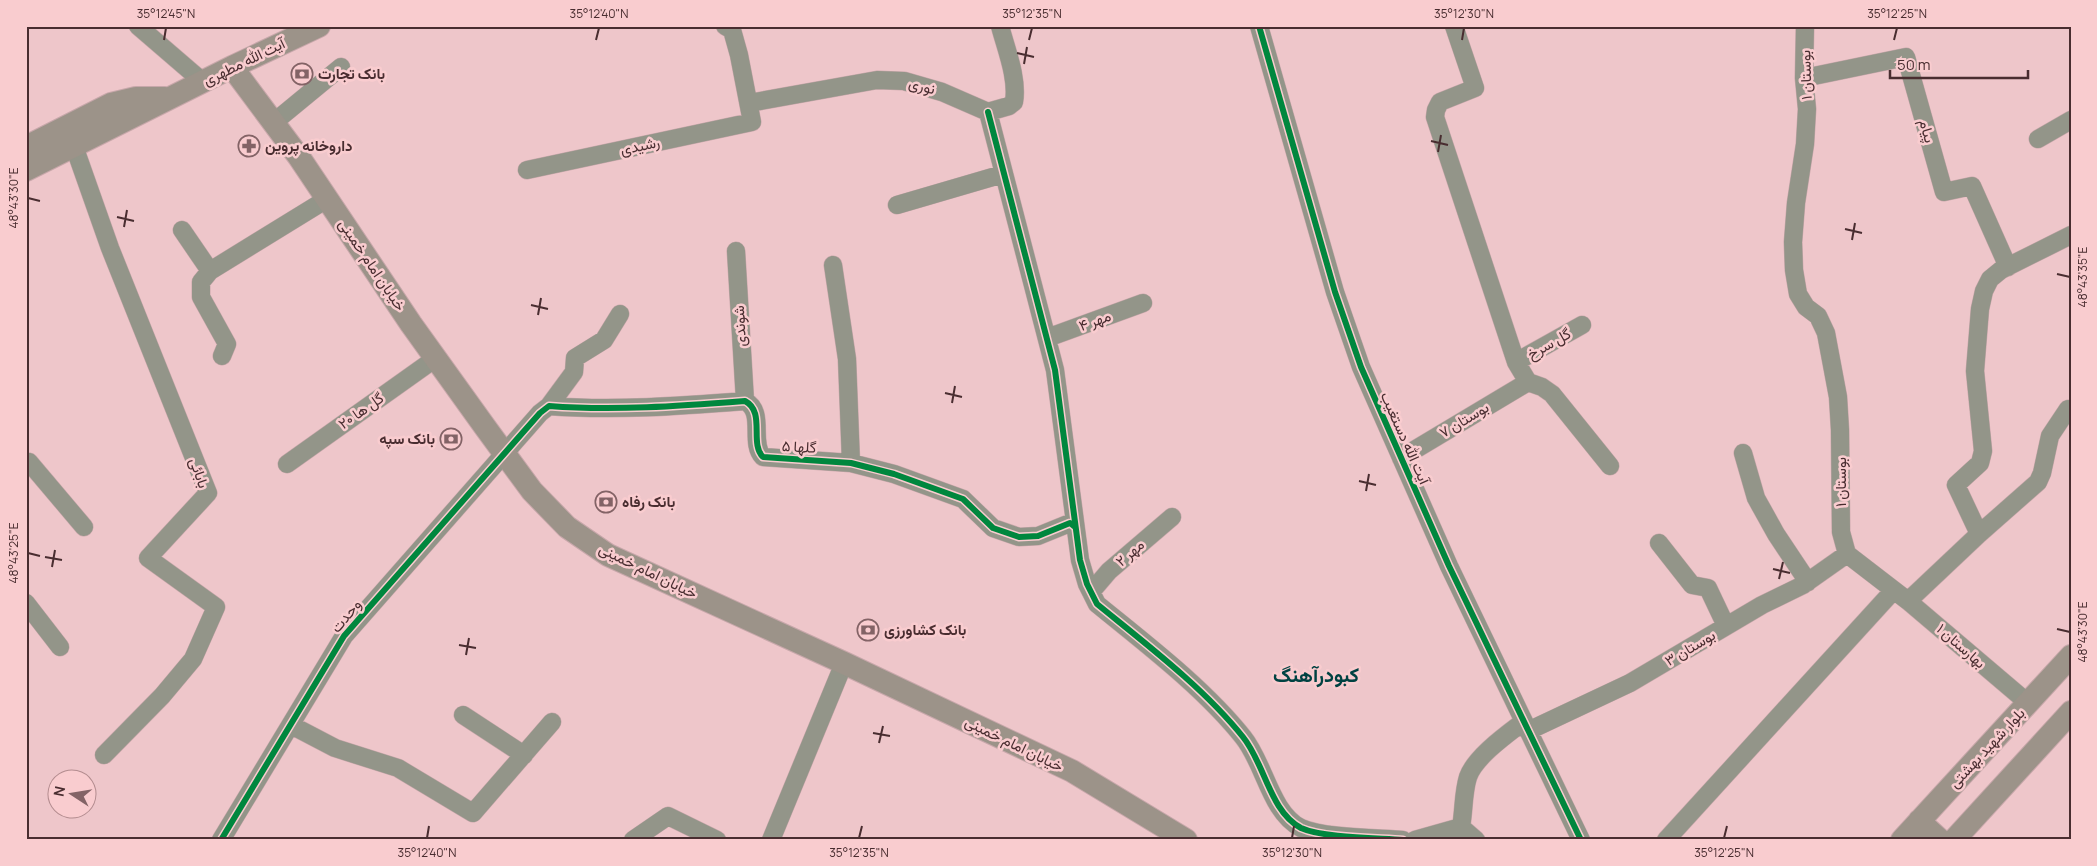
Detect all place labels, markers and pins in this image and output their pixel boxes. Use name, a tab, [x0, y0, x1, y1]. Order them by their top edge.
bank icon: بانک تجارت	[290, 62, 314, 86]
place label: بانک تجارت	[318, 63, 385, 84]
pharmacy icon: داروخانه پروین	[237, 134, 261, 158]
place label: داروخانه پروین	[265, 135, 353, 156]
bank icon: بانک سپه	[439, 427, 463, 451]
place label: بانک سپه	[379, 428, 435, 449]
bank icon: بانک رفاه	[594, 490, 618, 514]
place label: بانک رفاه	[622, 491, 675, 512]
bank icon: بانک کشاورزی	[856, 618, 880, 642]
place label: بانک کشاورزی	[884, 619, 966, 640]

